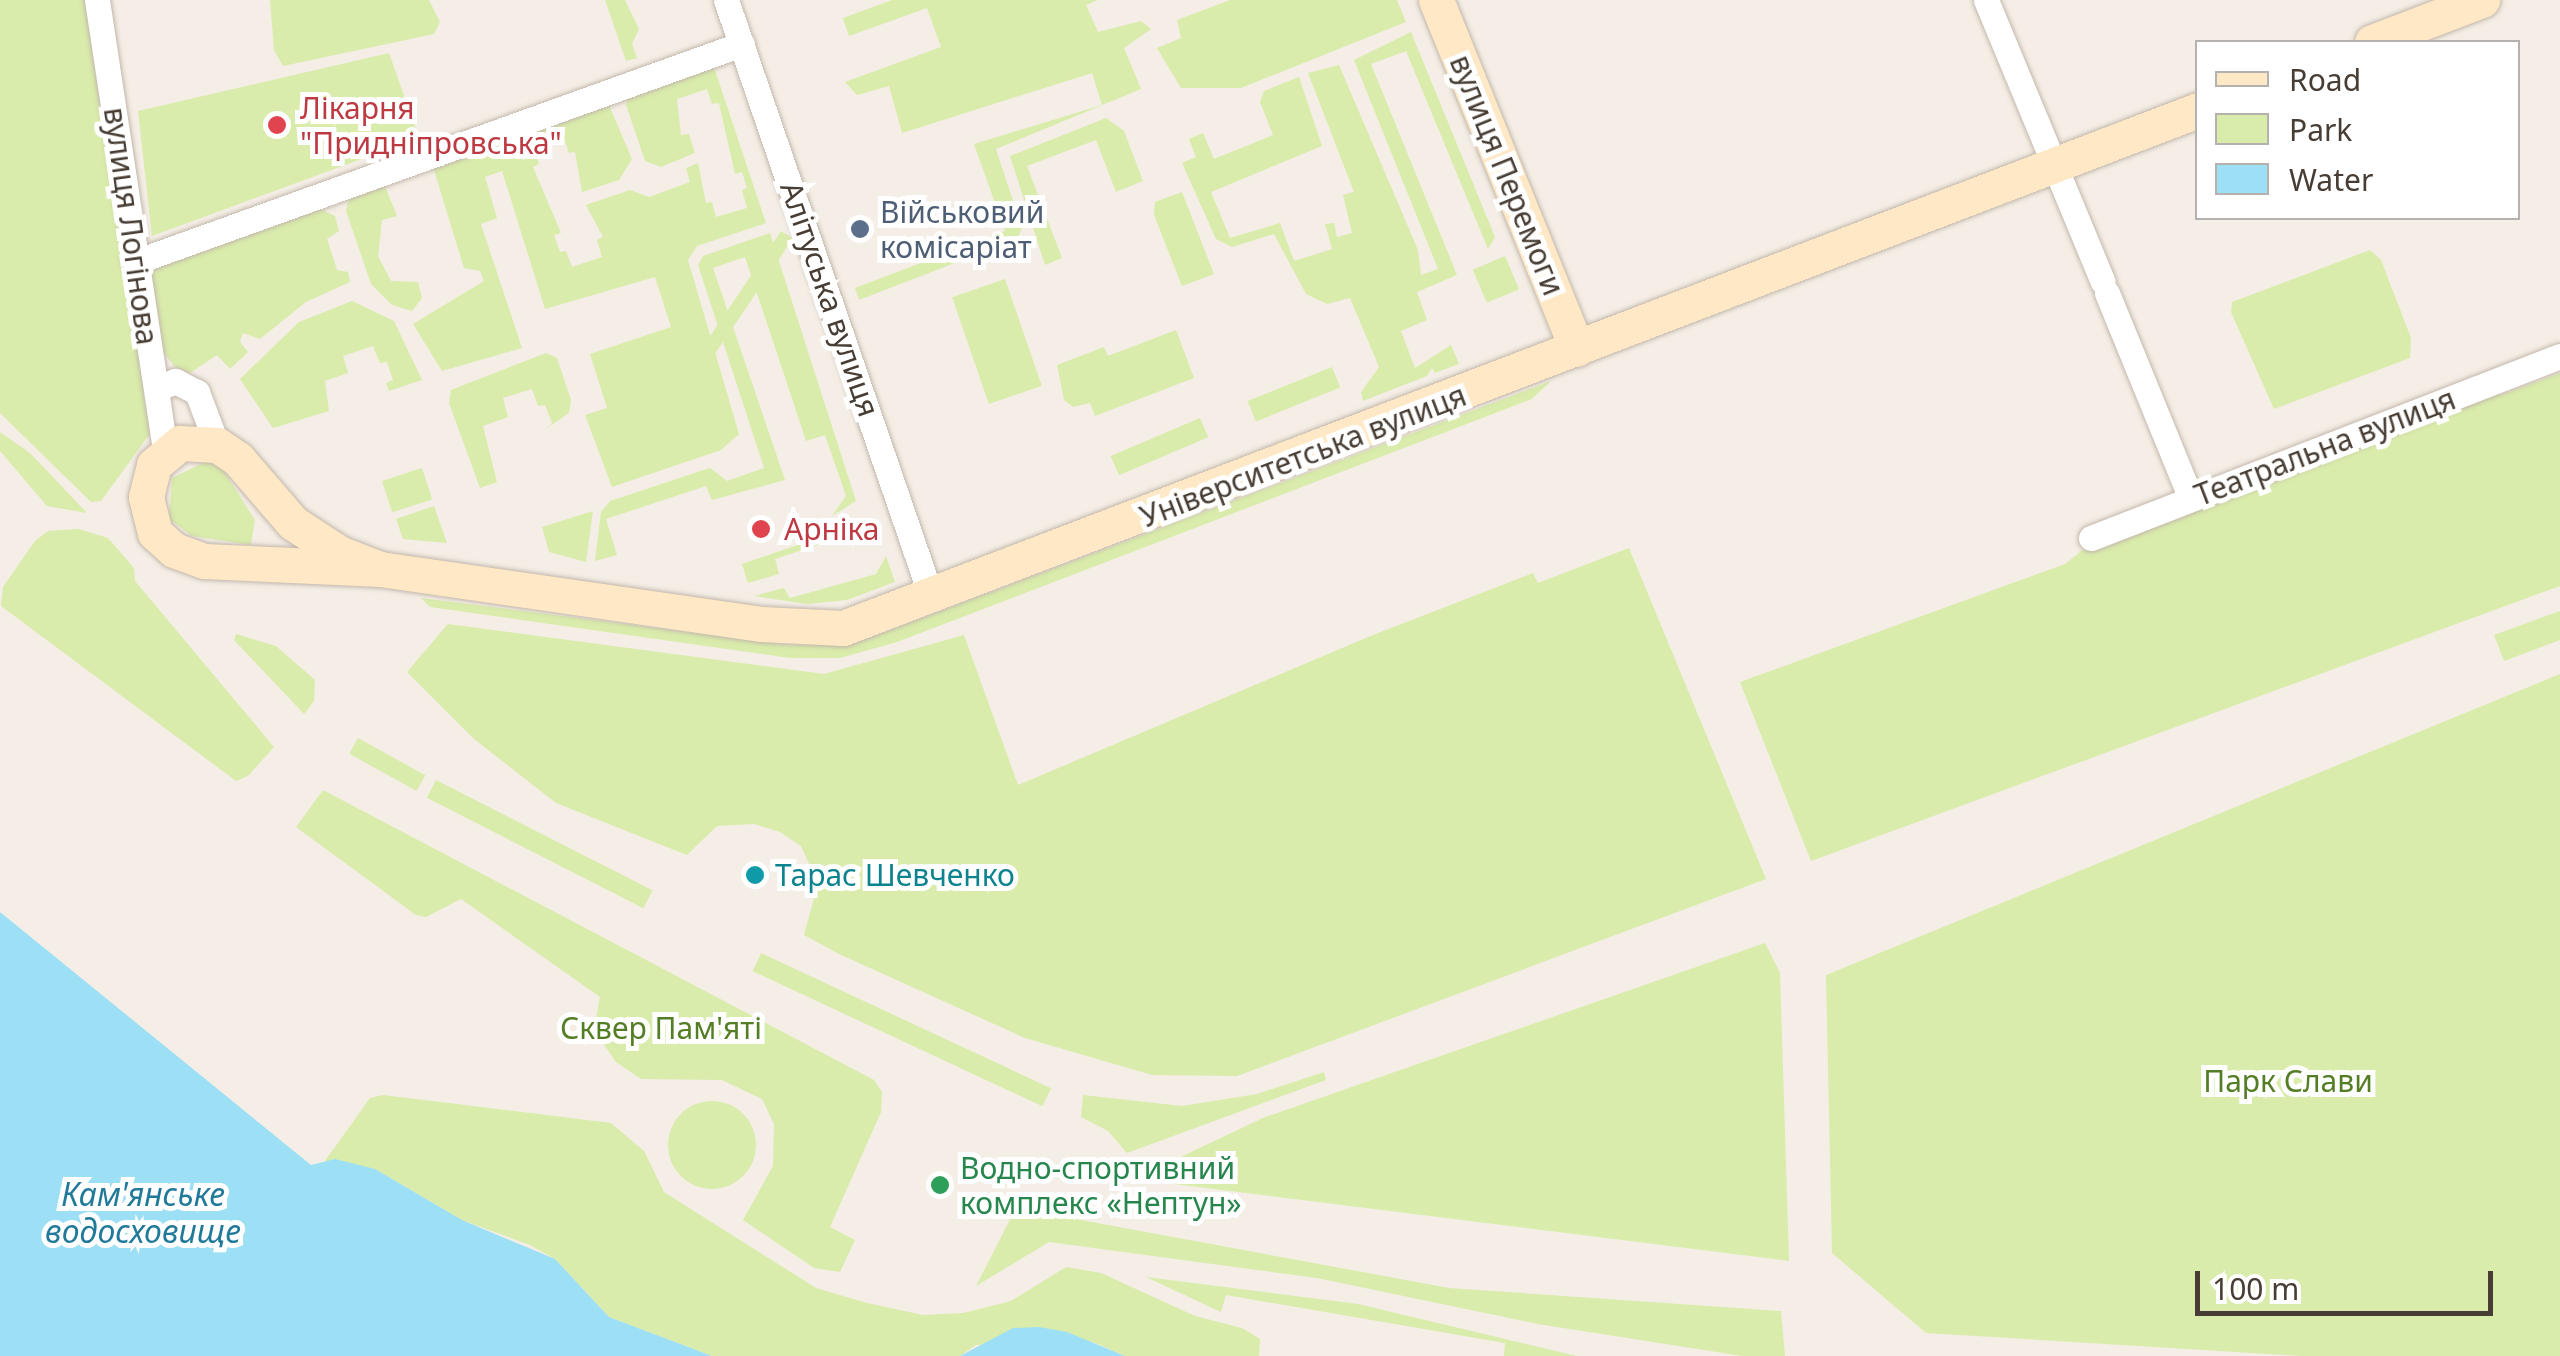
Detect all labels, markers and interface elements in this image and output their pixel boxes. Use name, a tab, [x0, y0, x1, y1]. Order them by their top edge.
legend	[2195, 40, 2520, 220]
street label: вулиця Перемоги	[1442, 50, 1572, 300]
text: Road	[2289, 59, 2361, 100]
place label: Лікарня "Придніпровська"	[300, 90, 562, 160]
street label: вулиця Логінова	[97, 105, 165, 347]
text: Park	[2289, 109, 2352, 150]
marker: Лікарня "Придніпровська"	[264, 112, 290, 138]
text: Water	[2289, 159, 2373, 200]
street label: Алітуська вулиця	[773, 177, 887, 421]
place label: Військовий комісаріат	[880, 194, 1044, 264]
marker: Військовий комісаріат	[849, 218, 871, 240]
street label: Університетська вулиця	[1135, 377, 1471, 535]
street label: Театральна вулиця	[2190, 381, 2460, 513]
place label: Арніка	[784, 511, 880, 547]
marker: Арніка	[748, 516, 774, 542]
place label: Тарас Шевченко	[775, 857, 1015, 893]
marker: Тарас Шевченко	[744, 864, 766, 886]
park label: Сквер Пам'яті	[560, 1010, 762, 1046]
park label: Парк Слави	[2203, 1063, 2373, 1099]
place label: Водно-спортивний комплекс «Нептун»	[960, 1150, 1242, 1220]
marker: Водно-спортивний комплекс «Нептун»	[929, 1174, 951, 1196]
water label: Кам'янське водосховище	[45, 1176, 241, 1251]
scale bar	[2200, 1251, 2498, 1313]
text: 100 m	[2212, 1268, 2299, 1309]

